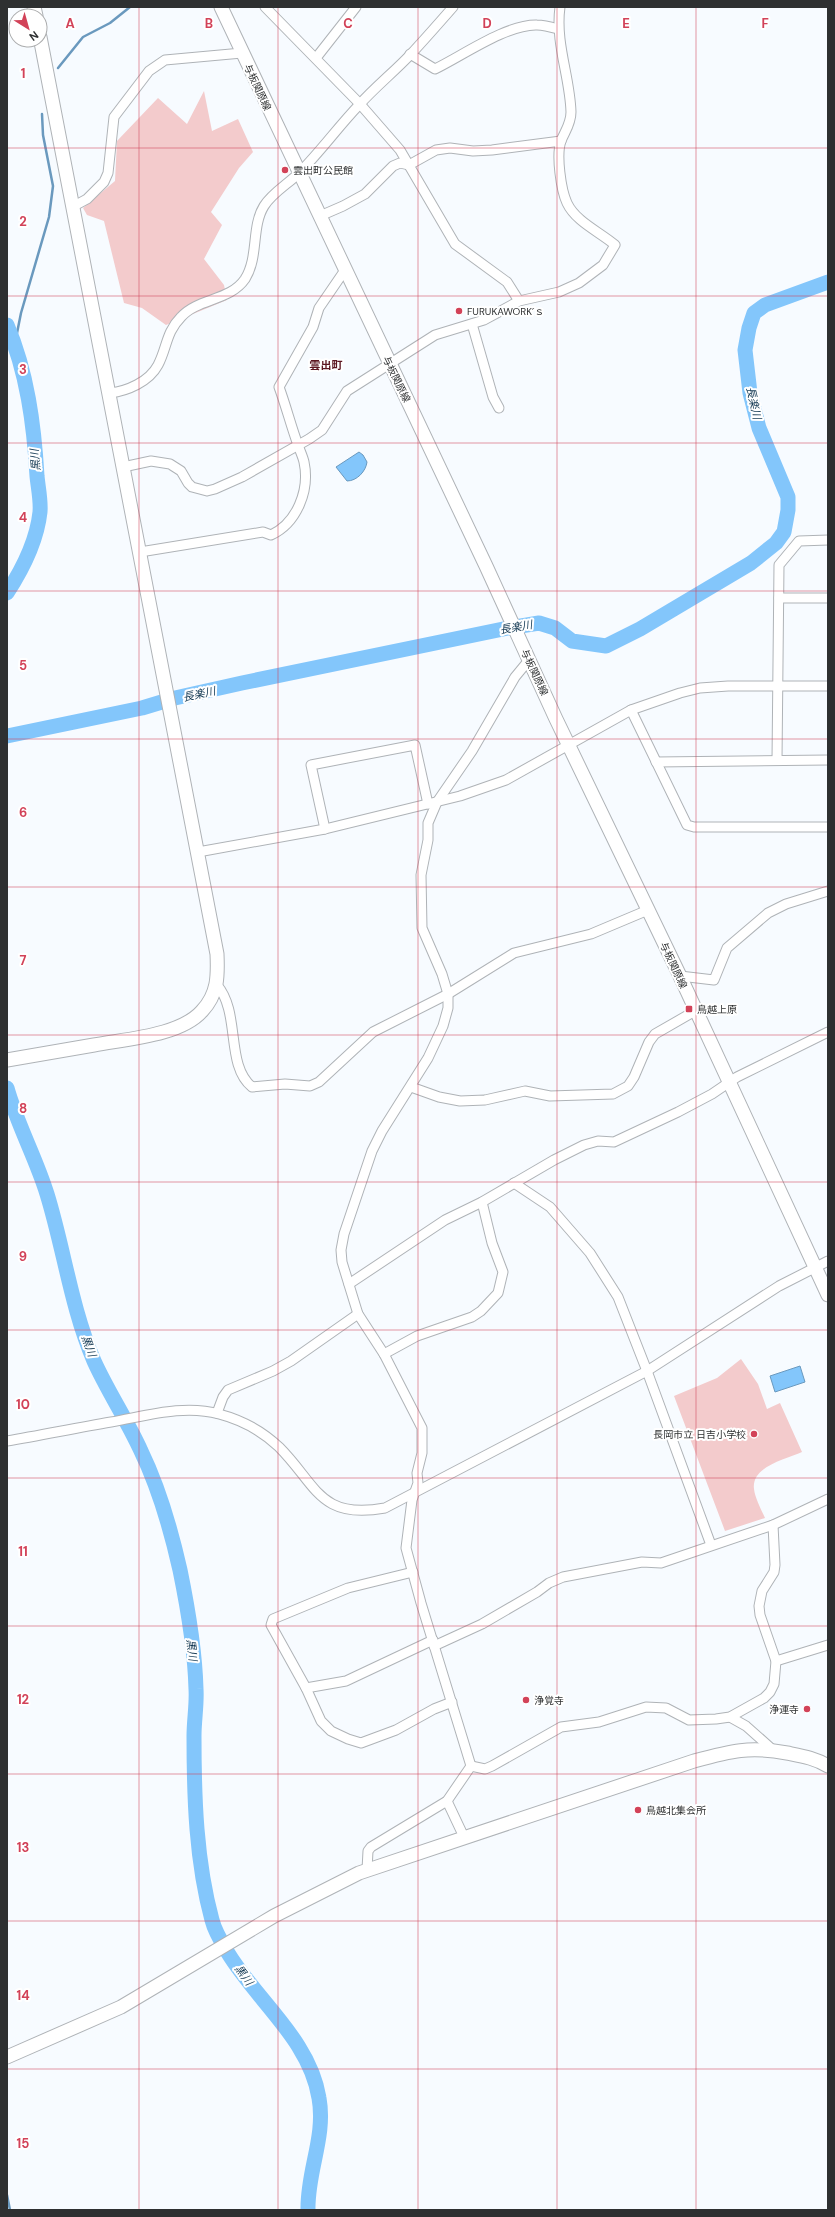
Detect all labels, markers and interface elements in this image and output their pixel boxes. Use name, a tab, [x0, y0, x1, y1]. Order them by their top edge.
north arrow	[8, 8, 48, 48]
text: A	[65, 15, 75, 32]
text: B	[205, 15, 213, 32]
text: C	[343, 15, 353, 32]
text: D	[482, 15, 492, 32]
text: E	[622, 15, 630, 32]
text: F	[761, 15, 769, 32]
text: N	[27, 28, 41, 44]
street label: 与板関原線	[241, 62, 274, 113]
text: 1	[21, 65, 25, 82]
place label: 雲出町公民館	[293, 164, 353, 177]
marker: 雲出町公民館	[280, 165, 290, 175]
text: 2	[19, 213, 27, 230]
place label: FURUKAWORK´ｓ	[467, 305, 544, 318]
marker: FURUKAWORK´ｓ	[454, 306, 464, 316]
street label: 与板関原線	[380, 354, 413, 405]
district label: 雲出町	[310, 358, 343, 372]
text: 3	[19, 361, 27, 378]
water label: 長楽川	[743, 385, 765, 422]
water label: 黒川	[27, 447, 43, 472]
text: 4	[19, 509, 27, 526]
water label: 長楽川	[499, 617, 534, 637]
street label: 与板関原線	[518, 647, 551, 698]
text: 5	[19, 657, 27, 674]
water label: 長楽川	[181, 684, 218, 704]
text: 6	[19, 804, 27, 821]
street label: 与板関原線	[657, 940, 690, 991]
text: 7	[20, 952, 27, 969]
place label: 鳥越上原	[697, 1003, 737, 1016]
marker: 鳥越上原	[684, 1004, 694, 1014]
text: 8	[19, 1100, 27, 1117]
text: 9	[19, 1248, 27, 1265]
water label: 黒川	[79, 1333, 100, 1360]
text: 10	[16, 1396, 30, 1413]
place label: 長岡市立 日吉小学校	[653, 1428, 746, 1441]
marker: 長岡市立 日吉小学校	[749, 1429, 759, 1439]
text: 11	[18, 1543, 28, 1560]
water label: 黒川	[184, 1638, 200, 1663]
text: 12	[17, 1691, 29, 1708]
place label: 浄覚寺	[534, 1694, 564, 1707]
marker: 浄覚寺	[521, 1695, 531, 1705]
place label: 浄運寺	[769, 1703, 799, 1716]
marker: 浄運寺	[802, 1704, 812, 1714]
place label: 鳥越北集会所	[646, 1804, 706, 1817]
marker: 鳥越北集会所	[633, 1805, 643, 1815]
text: 13	[17, 1839, 29, 1856]
water label: 黒川	[232, 1962, 257, 1989]
text: 14	[16, 1987, 30, 2004]
text: 15	[17, 2135, 29, 2152]

